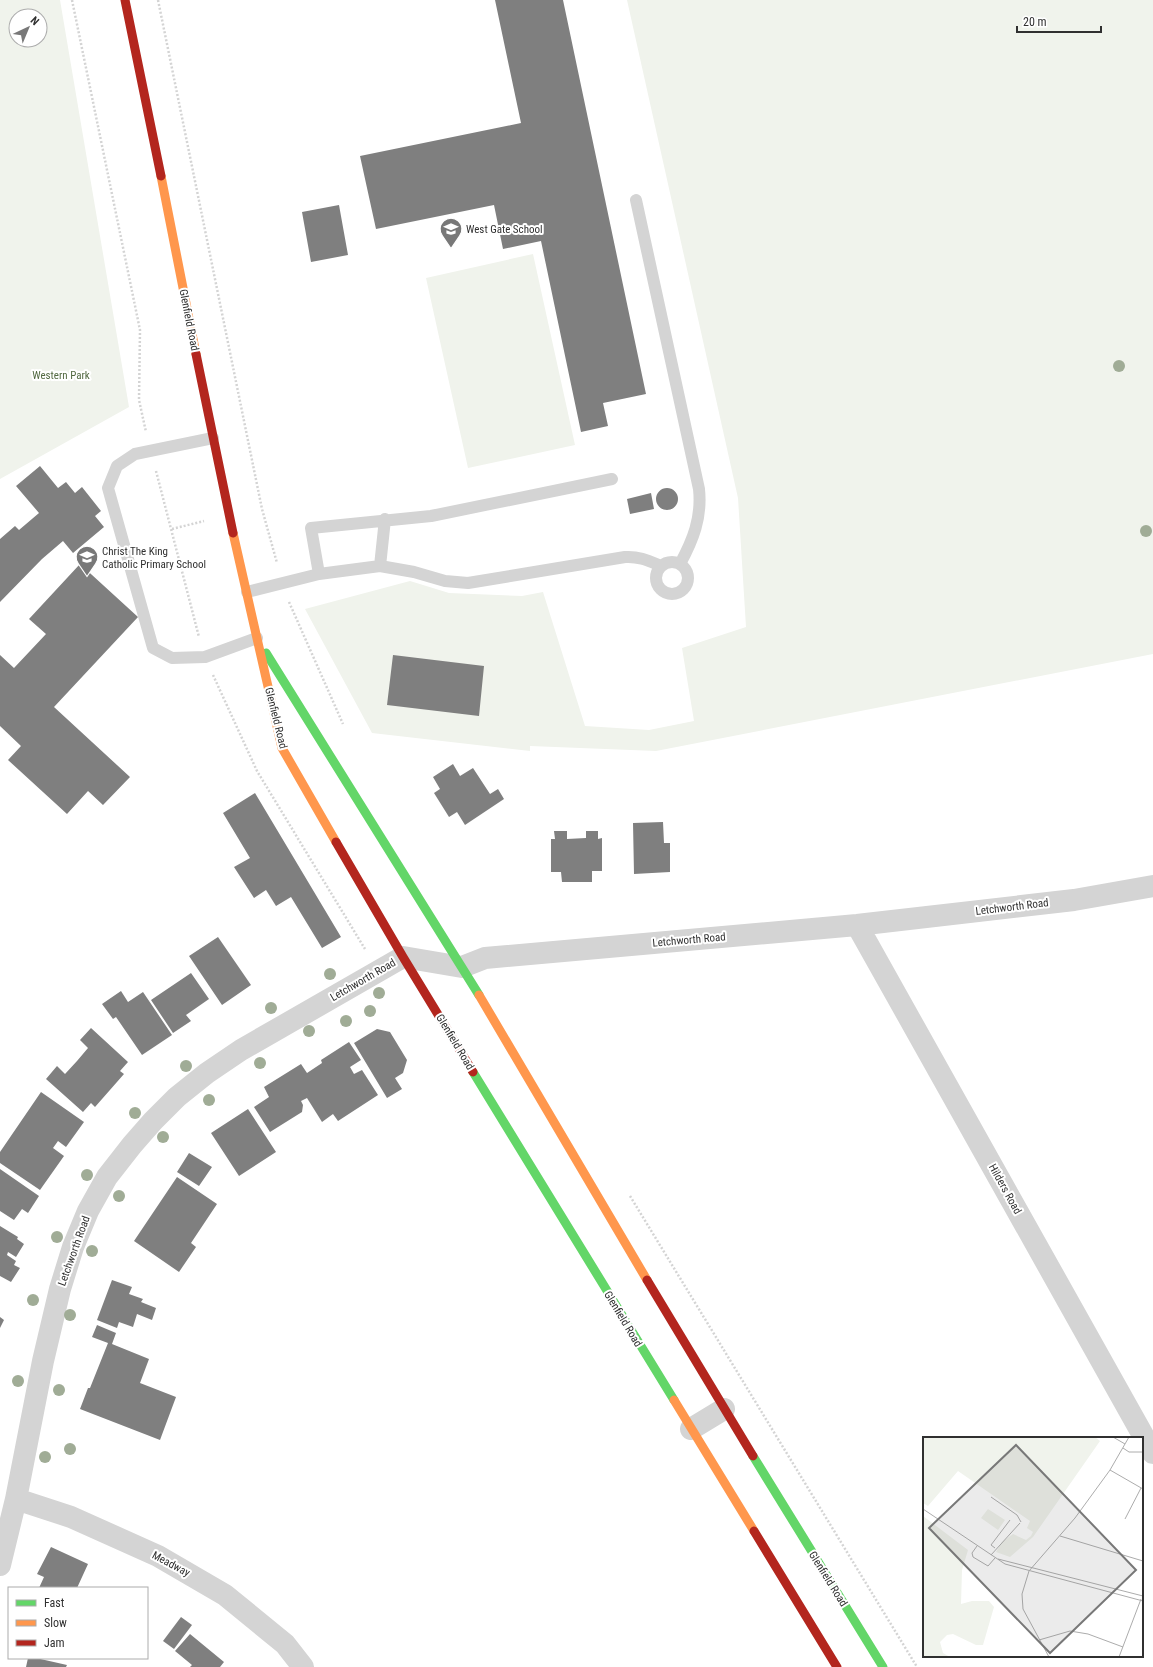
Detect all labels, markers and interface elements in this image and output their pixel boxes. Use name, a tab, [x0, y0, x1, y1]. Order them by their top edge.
north arrow	[8, 8, 48, 48]
scale bar	[1017, 8, 1101, 34]
text: N	[28, 14, 42, 28]
text: 20 m	[1023, 15, 1047, 29]
school or university icon: West Gate School	[438, 216, 464, 249]
place label: West Gate School	[466, 223, 543, 236]
street label: Glenfield Road	[177, 288, 201, 352]
park label: Western Park	[32, 369, 90, 382]
school or university icon: Christ The King Catholic Primary School	[74, 544, 100, 577]
place label: Christ The King Catholic Primary School	[102, 545, 206, 571]
street label: Glenfield Road	[262, 686, 290, 750]
street label: Letchworth Road	[975, 896, 1049, 918]
street label: Letchworth Road	[652, 930, 726, 950]
street label: Letchworth Road	[328, 956, 398, 1004]
street label: Glenfield Road	[433, 1012, 477, 1072]
street label: Hilders Road	[986, 1162, 1024, 1216]
street label: Letchworth Road	[55, 1214, 93, 1288]
street label: Glenfield Road	[601, 1289, 645, 1349]
inset map	[923, 1437, 1143, 1657]
street label: Meadway	[150, 1549, 193, 1580]
street label: Glenfield Road	[806, 1549, 850, 1609]
legend	[8, 1587, 148, 1659]
text: Fast	[44, 1596, 65, 1610]
text: Slow	[44, 1616, 67, 1630]
text: Jam	[44, 1636, 65, 1650]

